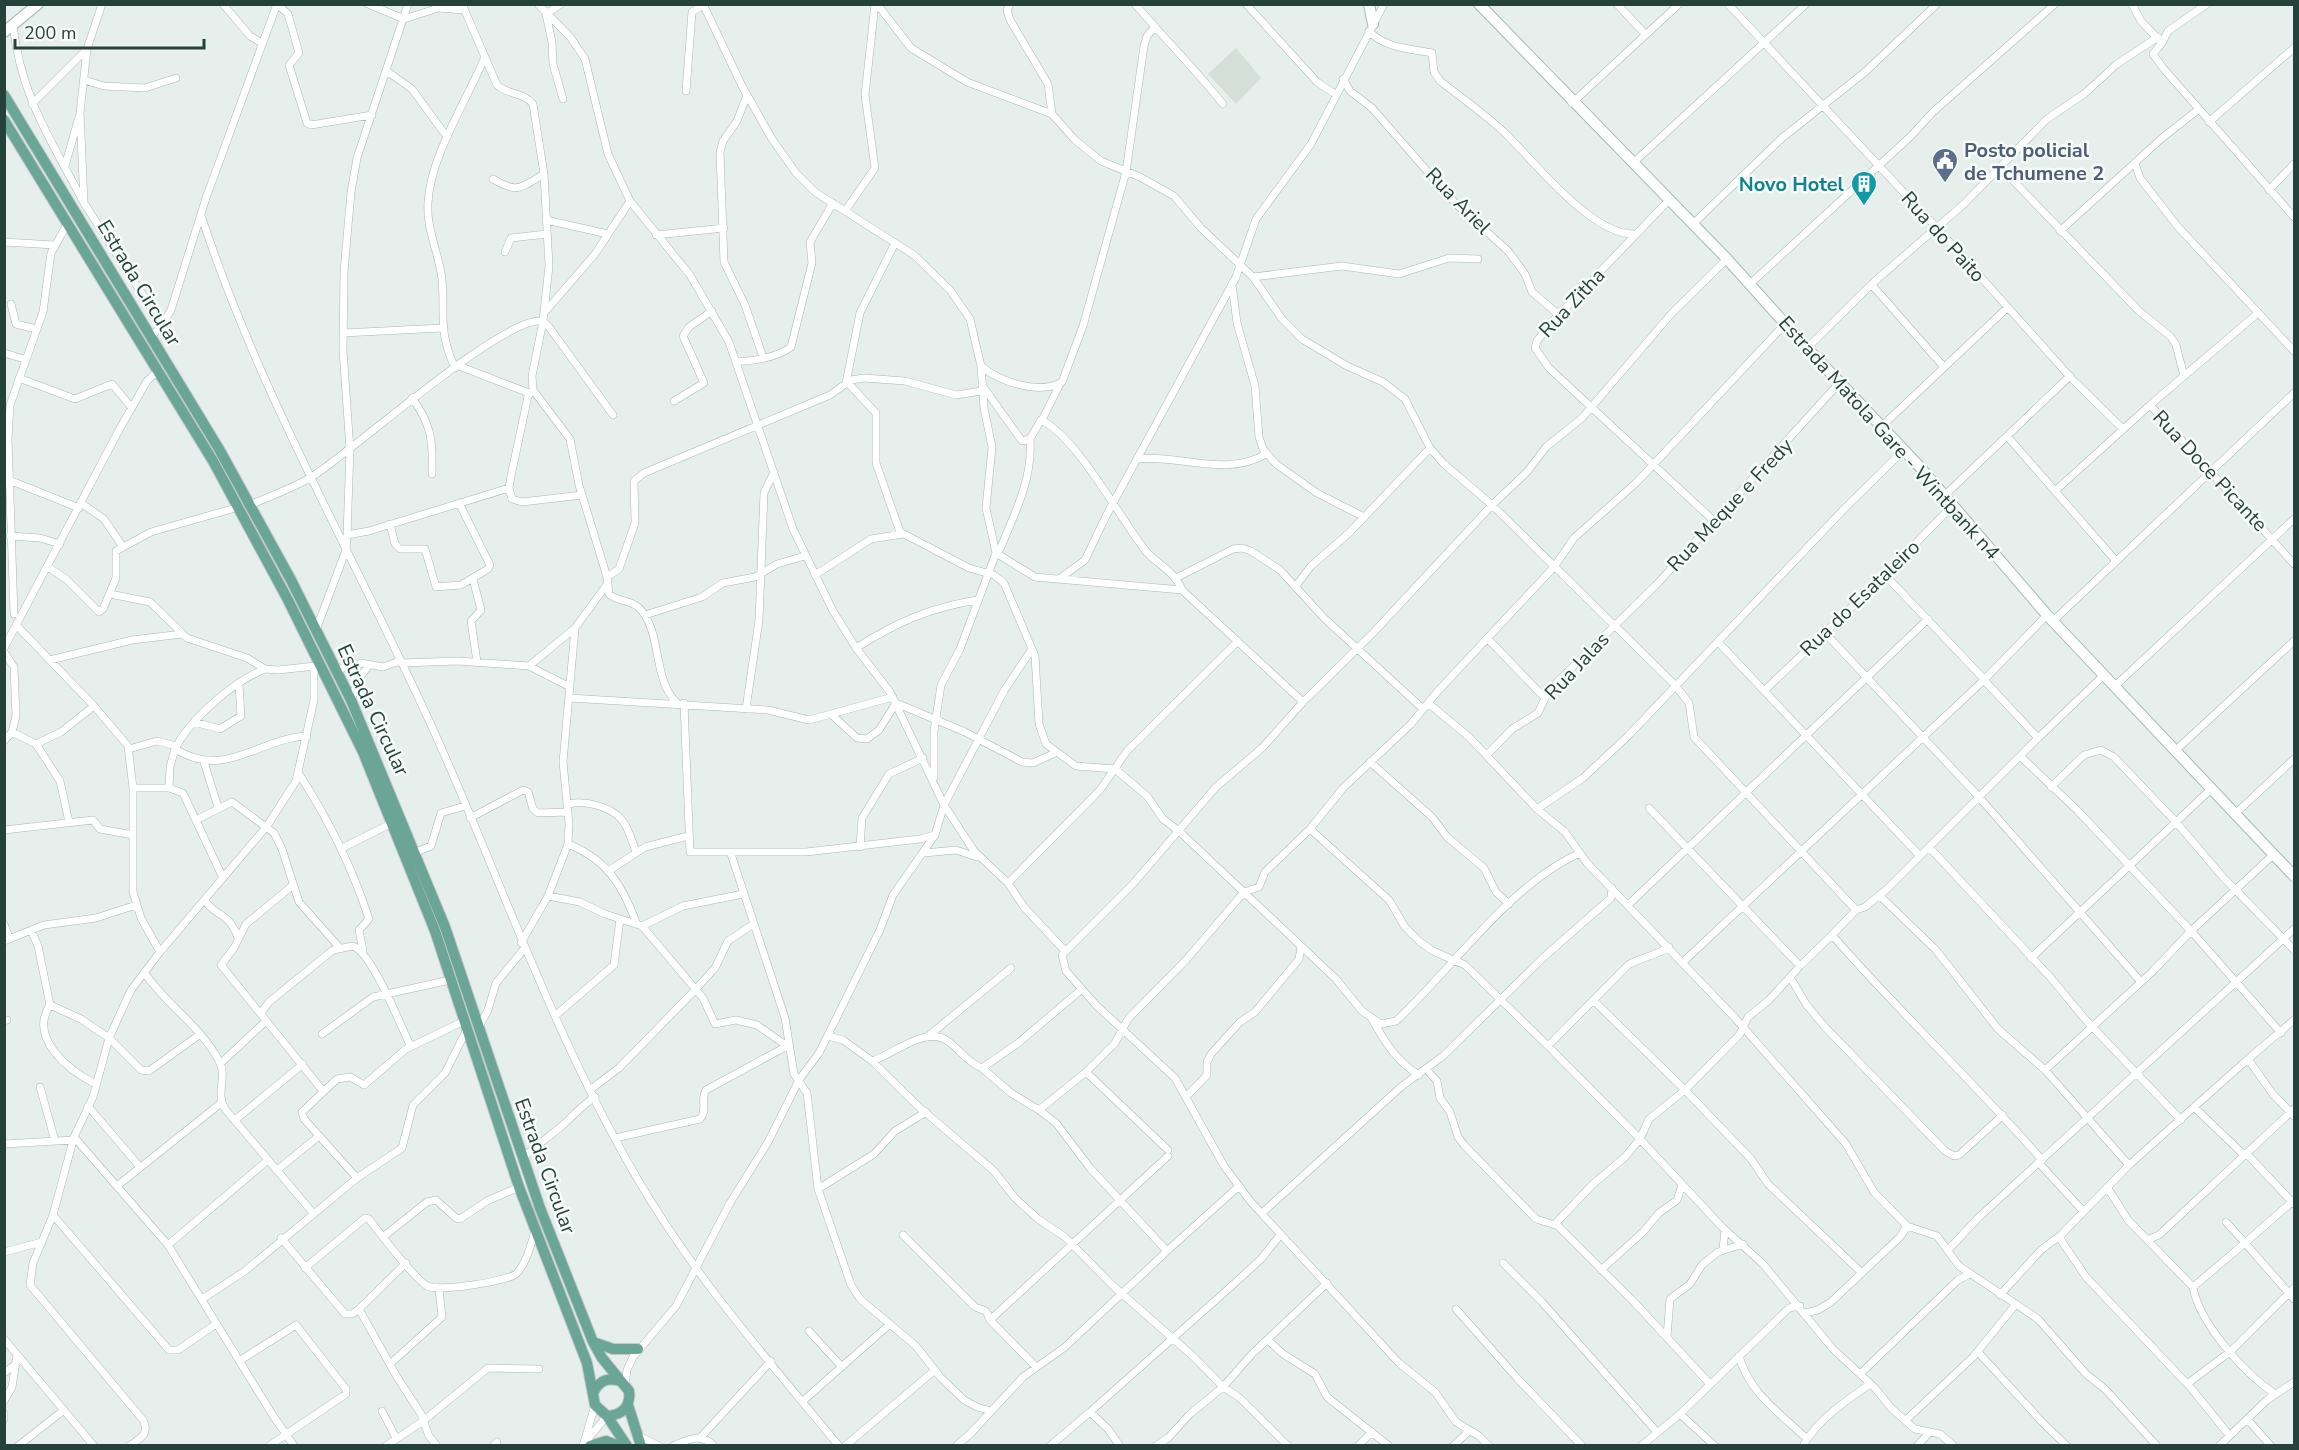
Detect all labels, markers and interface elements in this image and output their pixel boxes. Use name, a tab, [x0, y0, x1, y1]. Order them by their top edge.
scale bar	[15, 12, 204, 50]
text: 200 m	[24, 21, 76, 45]
place label: Posto policial de Tchumene 2	[1964, 137, 2104, 187]
public building icon: Posto policial de Tchumene 2	[1930, 146, 1960, 184]
street label: Rua Ariel	[1419, 162, 1497, 240]
building icon: Novo Hotel	[1849, 169, 1879, 207]
place label: Novo Hotel	[1739, 171, 1845, 198]
street label: Rua do Paito	[1895, 186, 1991, 288]
street label: Estrada Circular	[91, 215, 187, 351]
street label: Rua Zitha	[1533, 262, 1611, 344]
street label: Estrada Matola Gare - Wintbank n4	[1772, 310, 2006, 566]
street label: Rua Doce Picante	[2147, 404, 2273, 538]
street label: Rua Meque e Fredy	[1661, 432, 1799, 577]
street label: Rua do Esataleiro	[1794, 534, 1926, 662]
street label: Rua Jalas	[1539, 626, 1615, 706]
street label: Estrada Circular	[331, 640, 415, 780]
street label: Estrada Circular	[508, 1094, 582, 1238]

